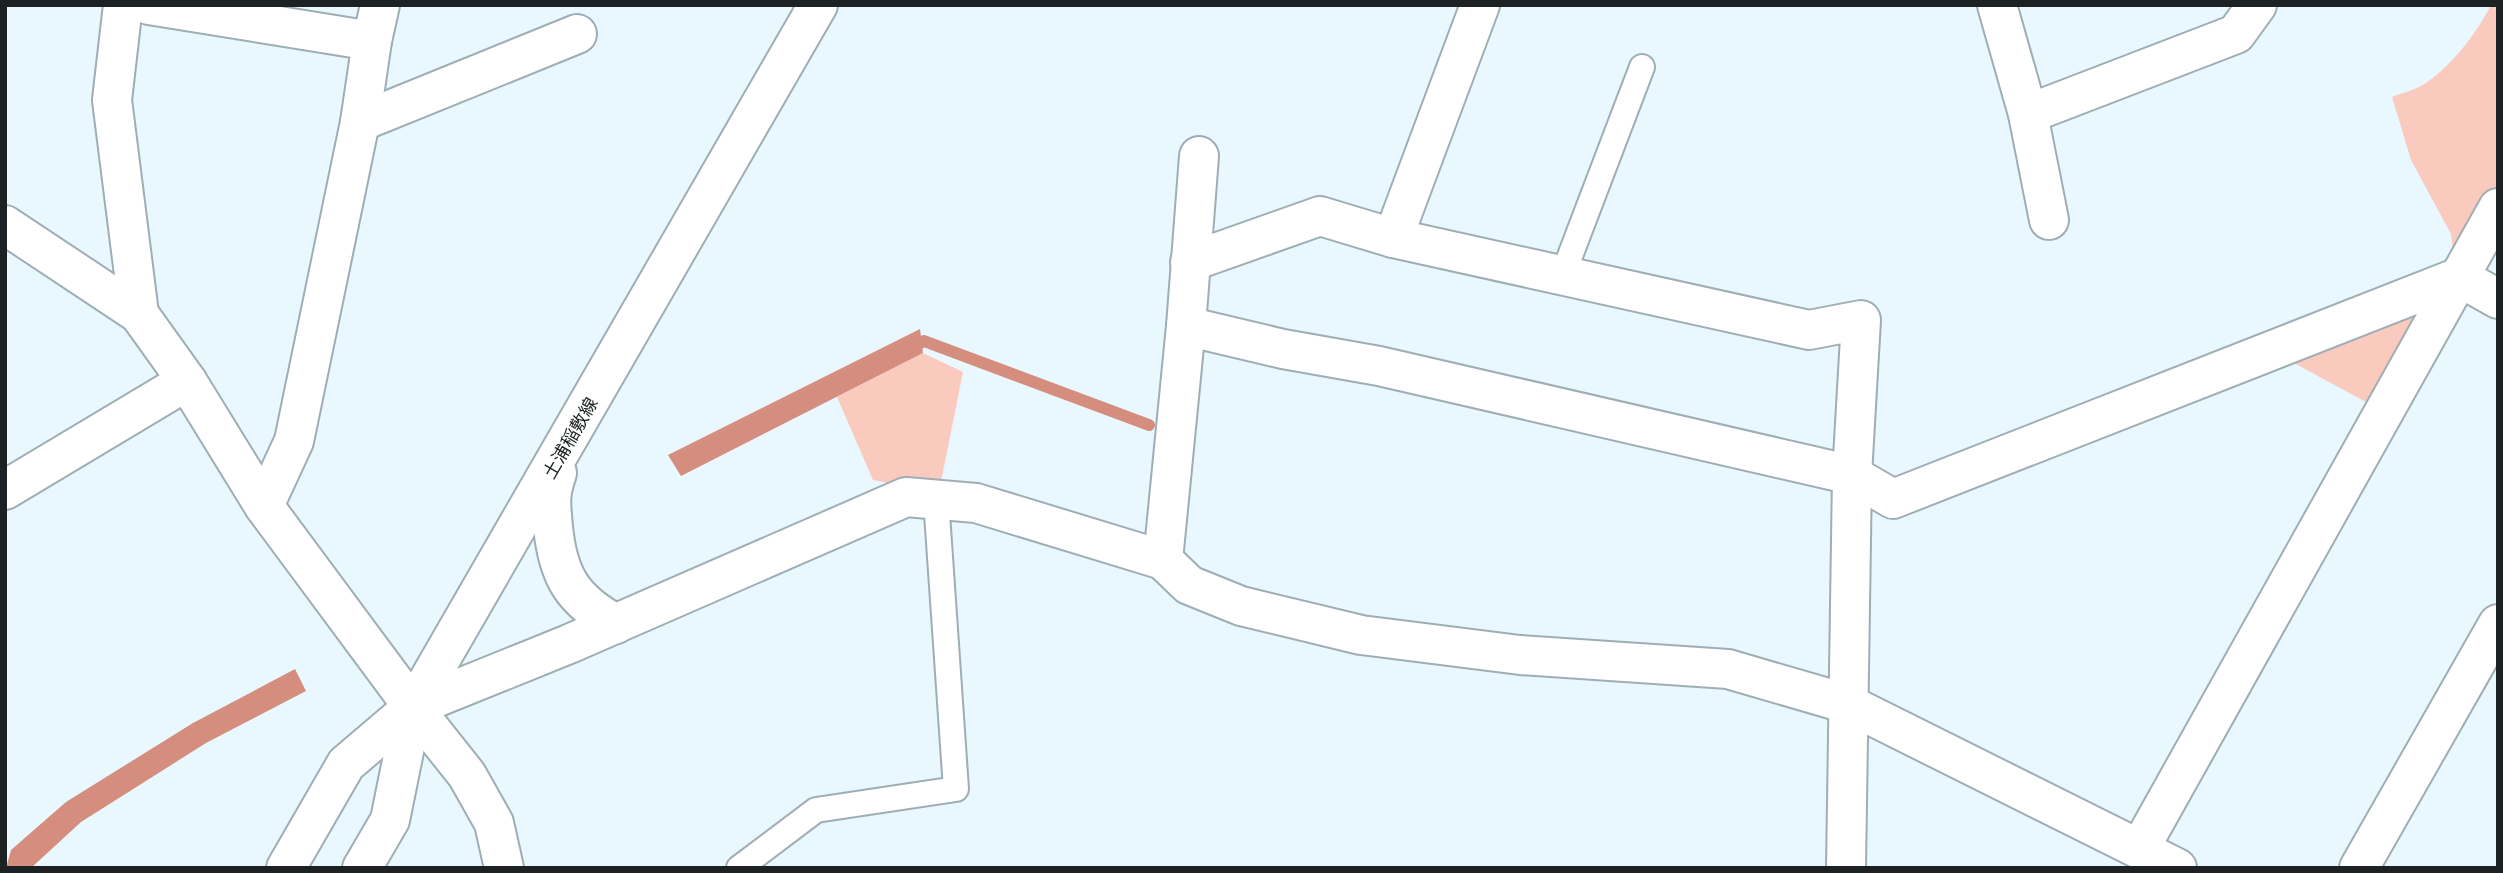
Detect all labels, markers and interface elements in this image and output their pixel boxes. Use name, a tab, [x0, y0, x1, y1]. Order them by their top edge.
street label: 土浦稲敷線	[538, 393, 602, 483]

